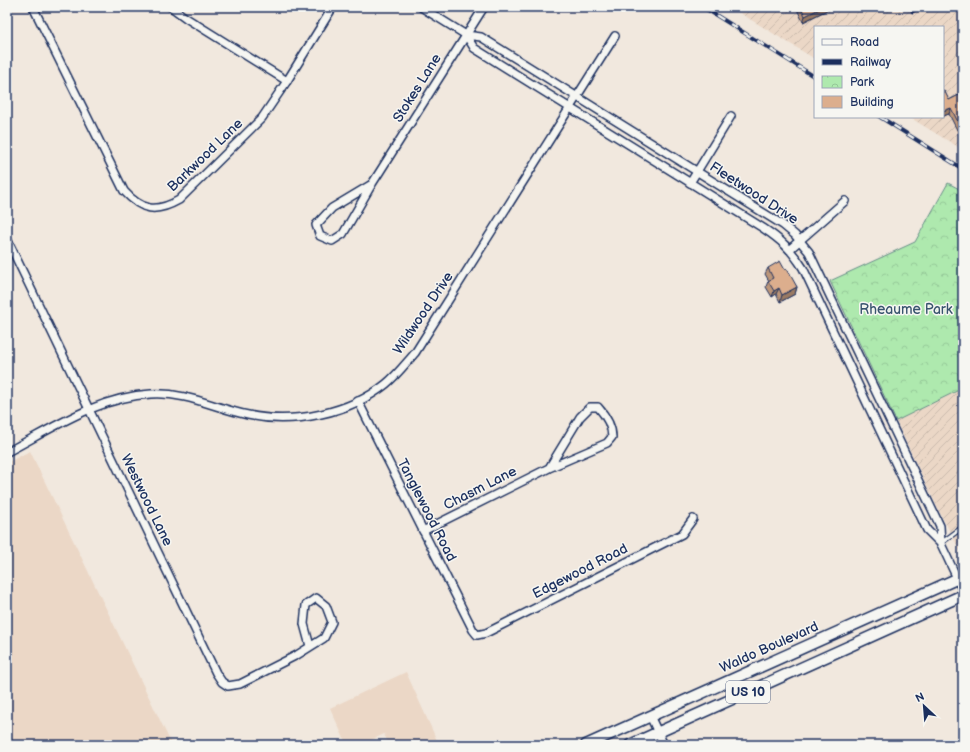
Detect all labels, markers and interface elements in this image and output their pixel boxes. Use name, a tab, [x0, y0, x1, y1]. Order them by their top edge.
legend	[814, 26, 944, 118]
text: Road	[850, 35, 879, 50]
street label: Stokes Lane	[389, 51, 445, 125]
text: Railway	[850, 55, 892, 70]
text: Park	[850, 75, 874, 90]
text: Building	[850, 95, 894, 110]
street label: Barkwood Lane	[164, 115, 246, 195]
street label: Fleetwood Drive	[707, 158, 801, 228]
street label: Wildwood Drive	[389, 269, 457, 357]
park label: Rheaume Park	[859, 301, 953, 318]
street label: Westwood Lane	[117, 451, 177, 549]
street label: Tanglewood Road	[394, 456, 460, 564]
street label: Chasm Lane	[441, 462, 519, 514]
street label: Edgewood Road	[530, 540, 630, 602]
street label: Waldo Boulevard	[717, 618, 821, 676]
road number: US 10	[726, 681, 770, 703]
north arrow	[904, 686, 944, 726]
text: N	[913, 690, 926, 705]

